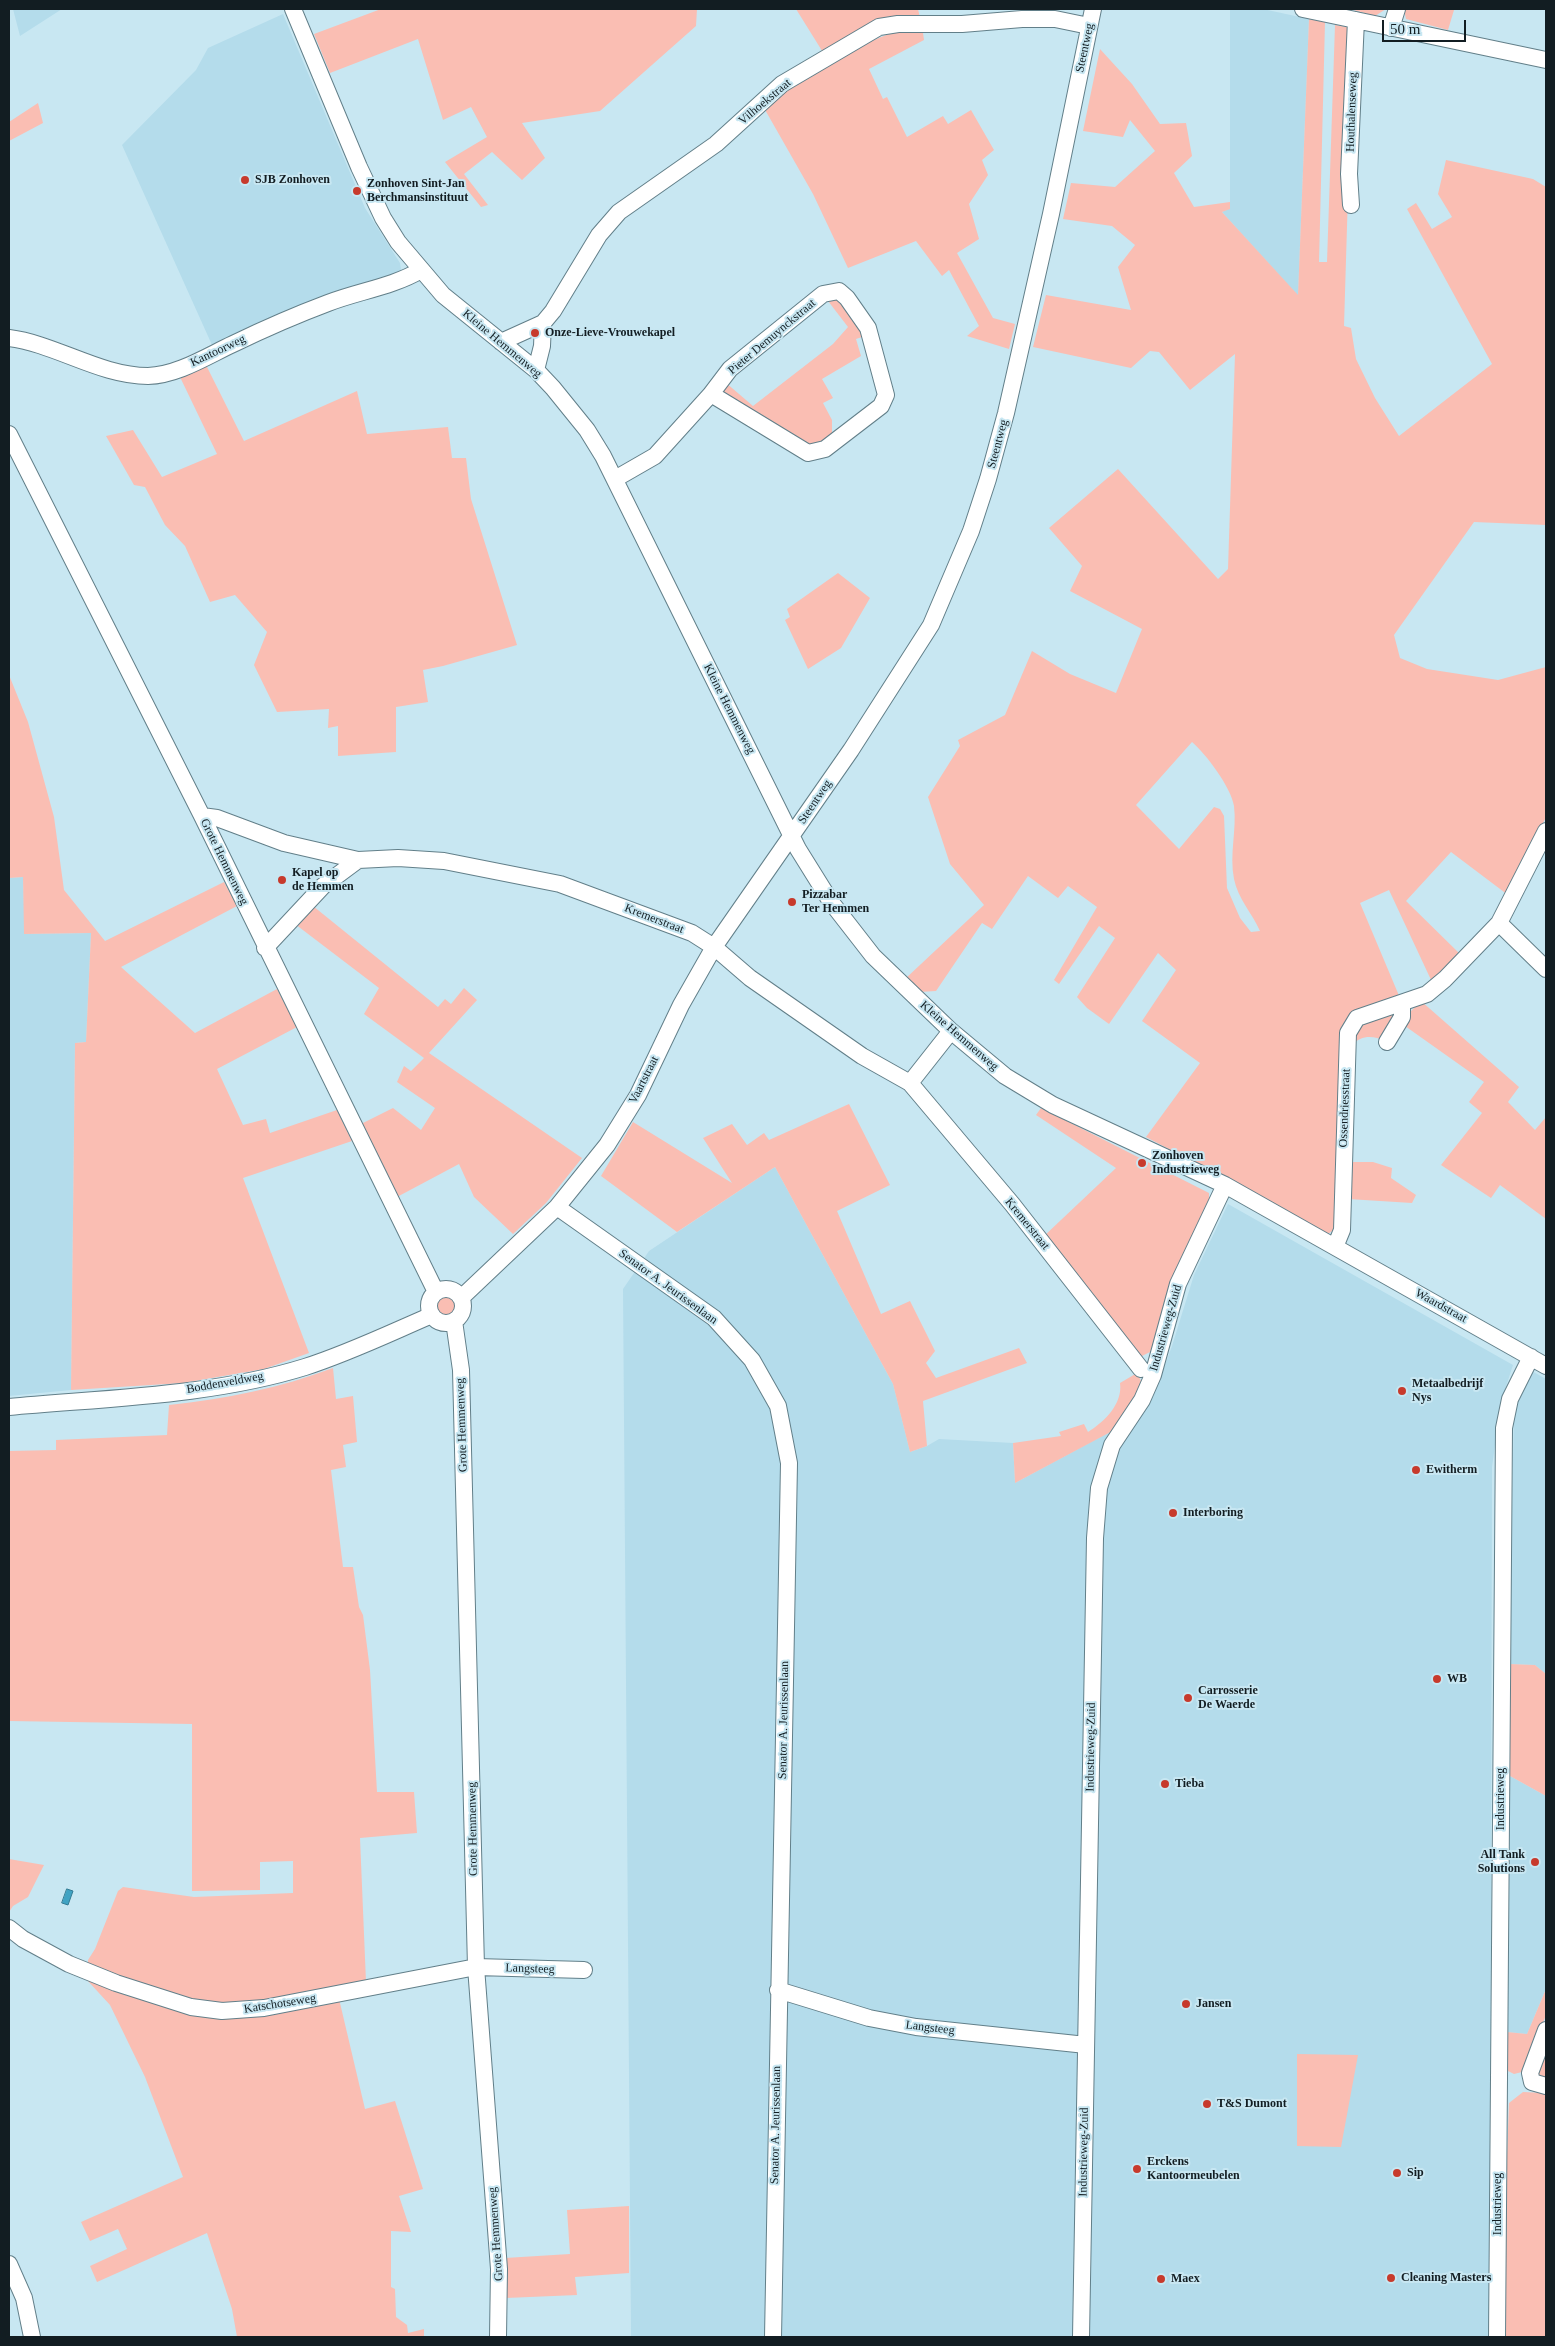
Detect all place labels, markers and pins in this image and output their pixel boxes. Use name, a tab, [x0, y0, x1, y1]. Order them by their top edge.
place label: SJB Zonhoven	[255, 173, 330, 187]
marker: SJB Zonhoven	[239, 174, 251, 186]
place label: Zonhoven Sint-Jan Berchmansinstituut	[367, 177, 468, 205]
marker: Zonhoven Sint-Jan Berchmansinstituut	[351, 185, 363, 197]
place label: Onze-Lieve-Vrouwekapel	[545, 326, 675, 340]
marker: Onze-Lieve-Vrouwekapel	[529, 327, 541, 339]
place label: Kapel op de Hemmen	[292, 866, 354, 894]
marker: Kapel op de Hemmen	[276, 874, 288, 886]
place label: Pizzabar Ter Hemmen	[802, 888, 869, 916]
marker: Pizzabar Ter Hemmen	[786, 896, 798, 908]
place label: Zonhoven Industrieweg	[1152, 1149, 1219, 1177]
marker: Zonhoven Industrieweg	[1136, 1157, 1148, 1169]
place label: Metaalbedrijf Nys	[1412, 1377, 1483, 1405]
marker: Metaalbedrijf Nys	[1396, 1385, 1408, 1397]
place label: Ewitherm	[1426, 1463, 1477, 1477]
marker: Ewitherm	[1410, 1464, 1422, 1476]
place label: Interboring	[1183, 1506, 1243, 1520]
marker: Interboring	[1167, 1507, 1179, 1519]
place label: WB	[1447, 1672, 1467, 1686]
marker: WB	[1431, 1673, 1443, 1685]
place label: Carrosserie De Waerde	[1198, 1684, 1258, 1712]
marker: Carrosserie De Waerde	[1182, 1692, 1194, 1704]
place label: Tieba	[1175, 1777, 1204, 1791]
marker: Tieba	[1159, 1778, 1171, 1790]
place label: All Tank Solutions	[1478, 1848, 1525, 1876]
marker: All Tank Solutions	[1529, 1856, 1541, 1868]
place label: Jansen	[1196, 1997, 1231, 2011]
marker: Jansen	[1180, 1998, 1192, 2010]
place label: T&S Dumont	[1217, 2097, 1287, 2111]
marker: T&S Dumont	[1201, 2098, 1213, 2110]
place label: Erckens Kantoormeubelen	[1147, 2155, 1240, 2183]
marker: Erckens Kantoormeubelen	[1131, 2163, 1143, 2175]
place label: Sip	[1407, 2166, 1424, 2180]
marker: Sip	[1391, 2167, 1403, 2179]
place label: Cleaning Masters	[1401, 2271, 1491, 2285]
place label: Maex	[1171, 2272, 1200, 2286]
marker: Cleaning Masters	[1385, 2272, 1397, 2284]
marker: Maex	[1155, 2273, 1167, 2285]

